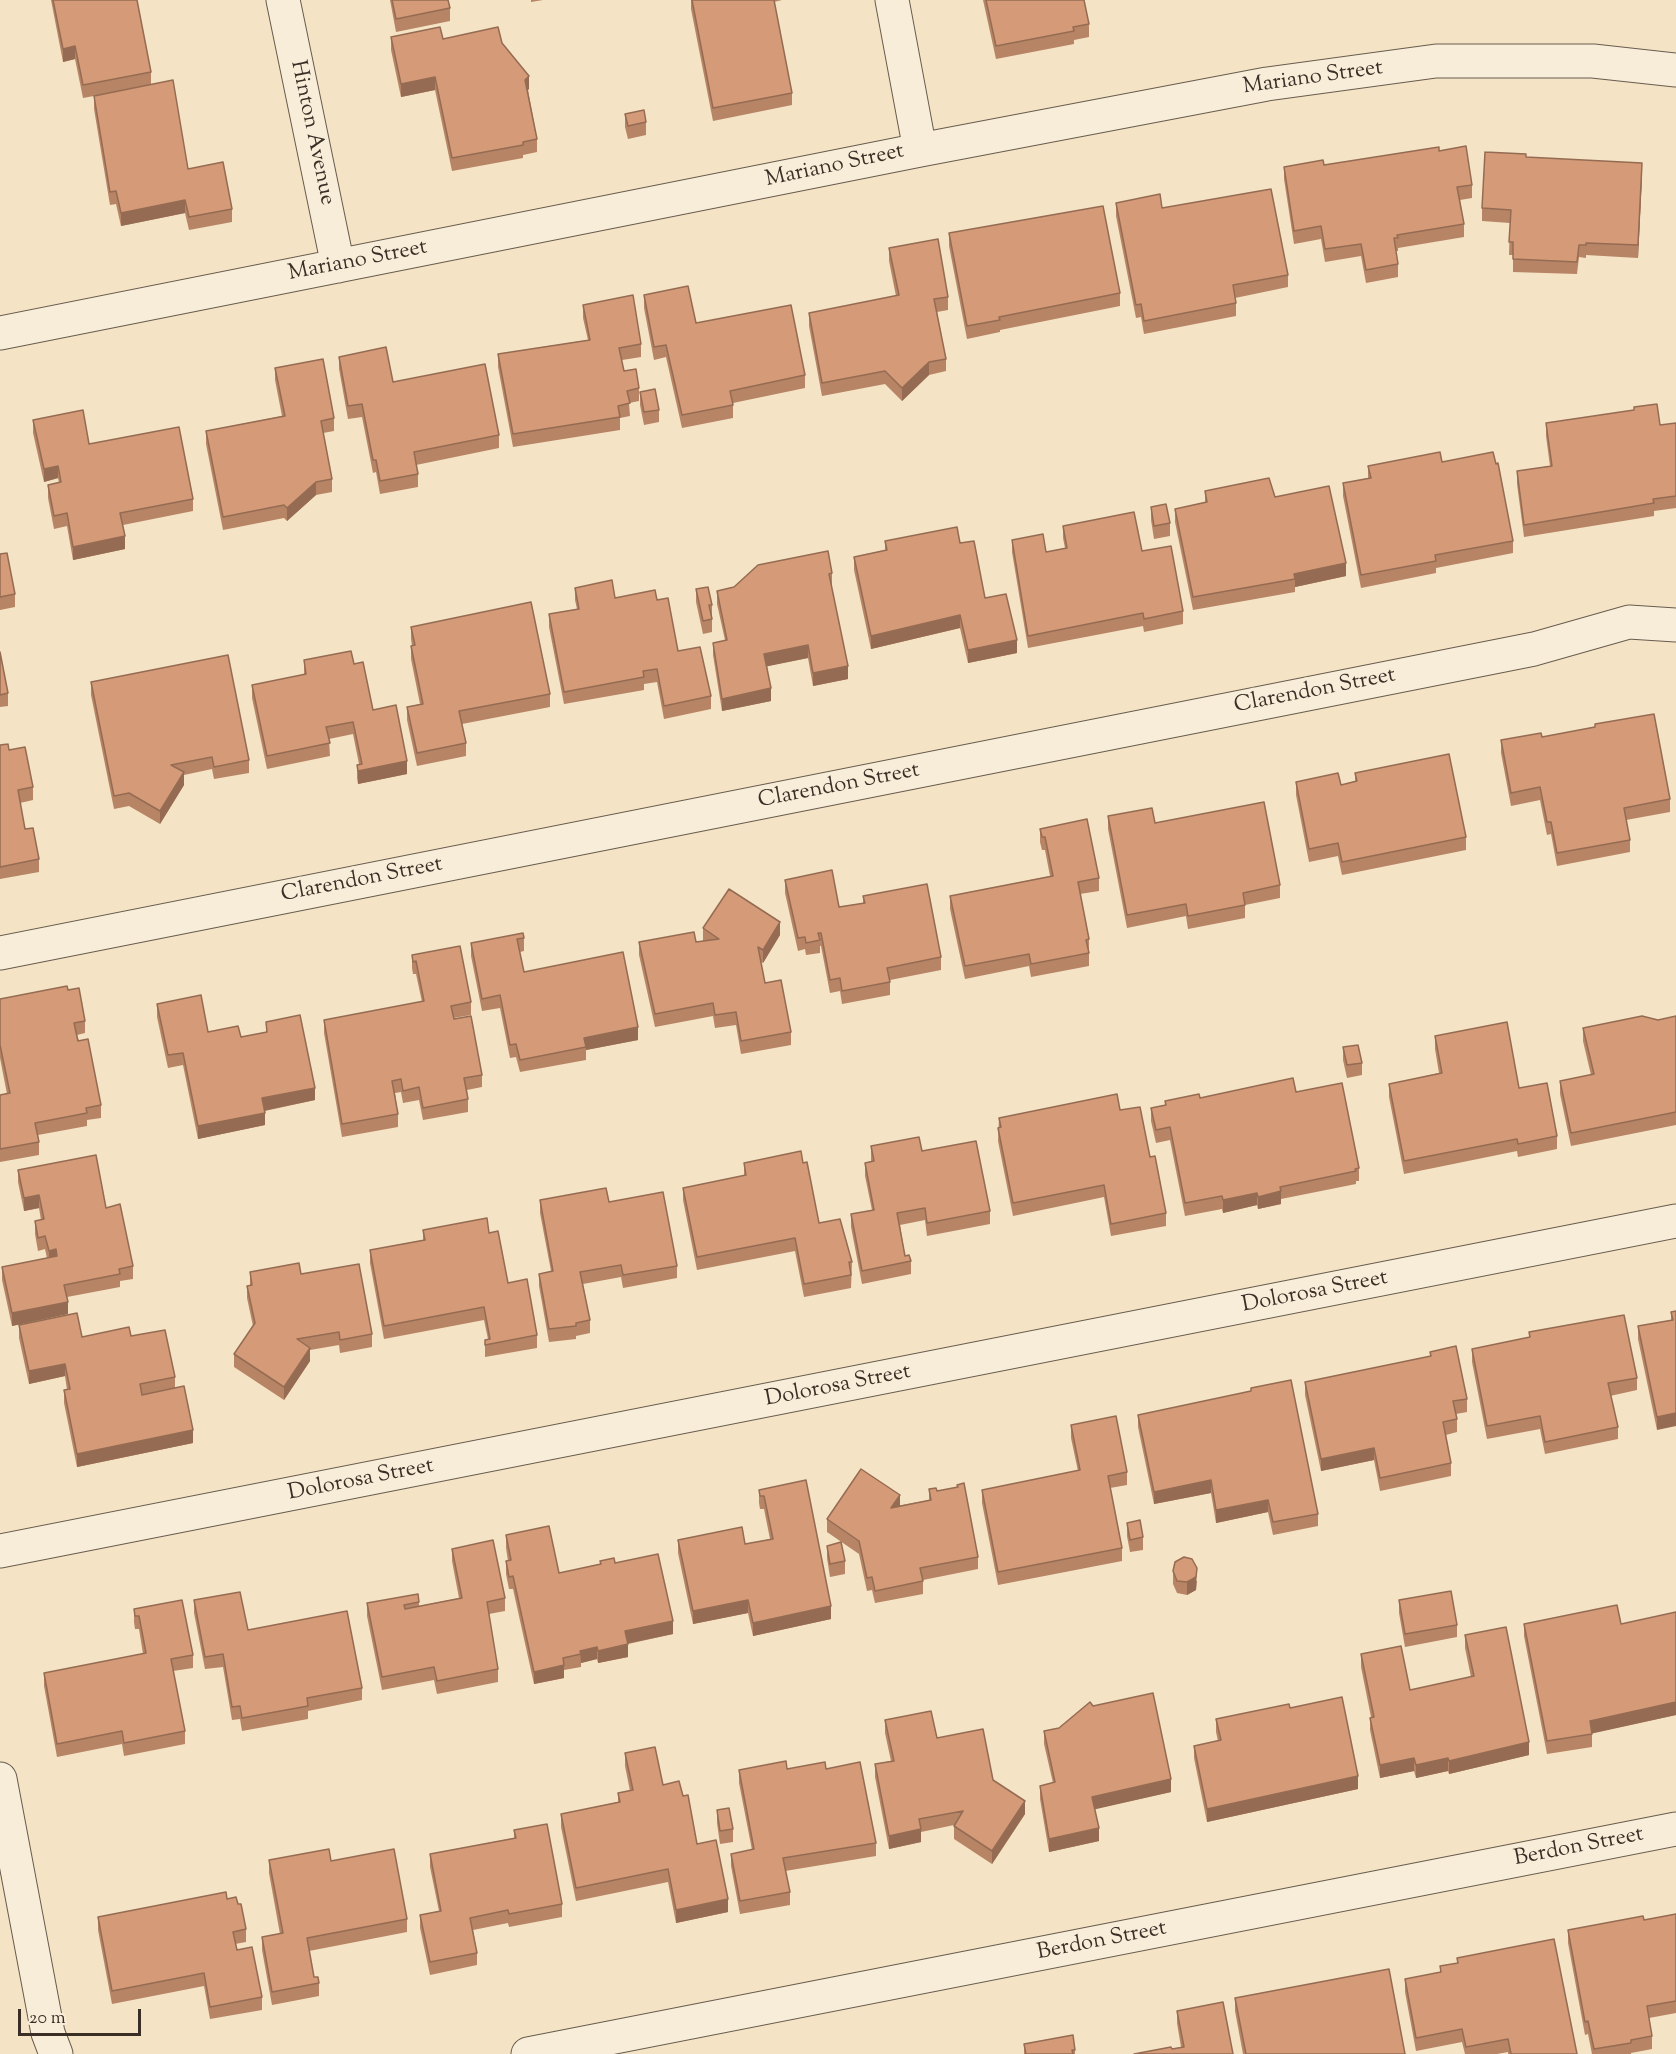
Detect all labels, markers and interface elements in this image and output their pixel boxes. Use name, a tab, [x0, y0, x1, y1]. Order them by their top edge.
street label: Mariano Street	[1241, 56, 1385, 102]
street label: Hinton Avenue	[283, 58, 339, 208]
street label: Mariano Street	[763, 139, 907, 195]
street label: Mariano Street	[286, 236, 430, 288]
street label: Clarendon Street	[1232, 663, 1398, 721]
street label: Clarendon Street	[756, 758, 922, 816]
street label: Clarendon Street	[279, 852, 445, 910]
street label: Dolorosa Street	[1240, 1266, 1390, 1320]
street label: Dolorosa Street	[763, 1360, 913, 1414]
street label: Dolorosa Street	[286, 1454, 436, 1508]
street label: Berdon Street	[1512, 1823, 1646, 1873]
street label: Berdon Street	[1035, 1917, 1169, 1967]
scale bar	[21, 1997, 144, 2035]
text: 20 m	[29, 2006, 66, 2032]

